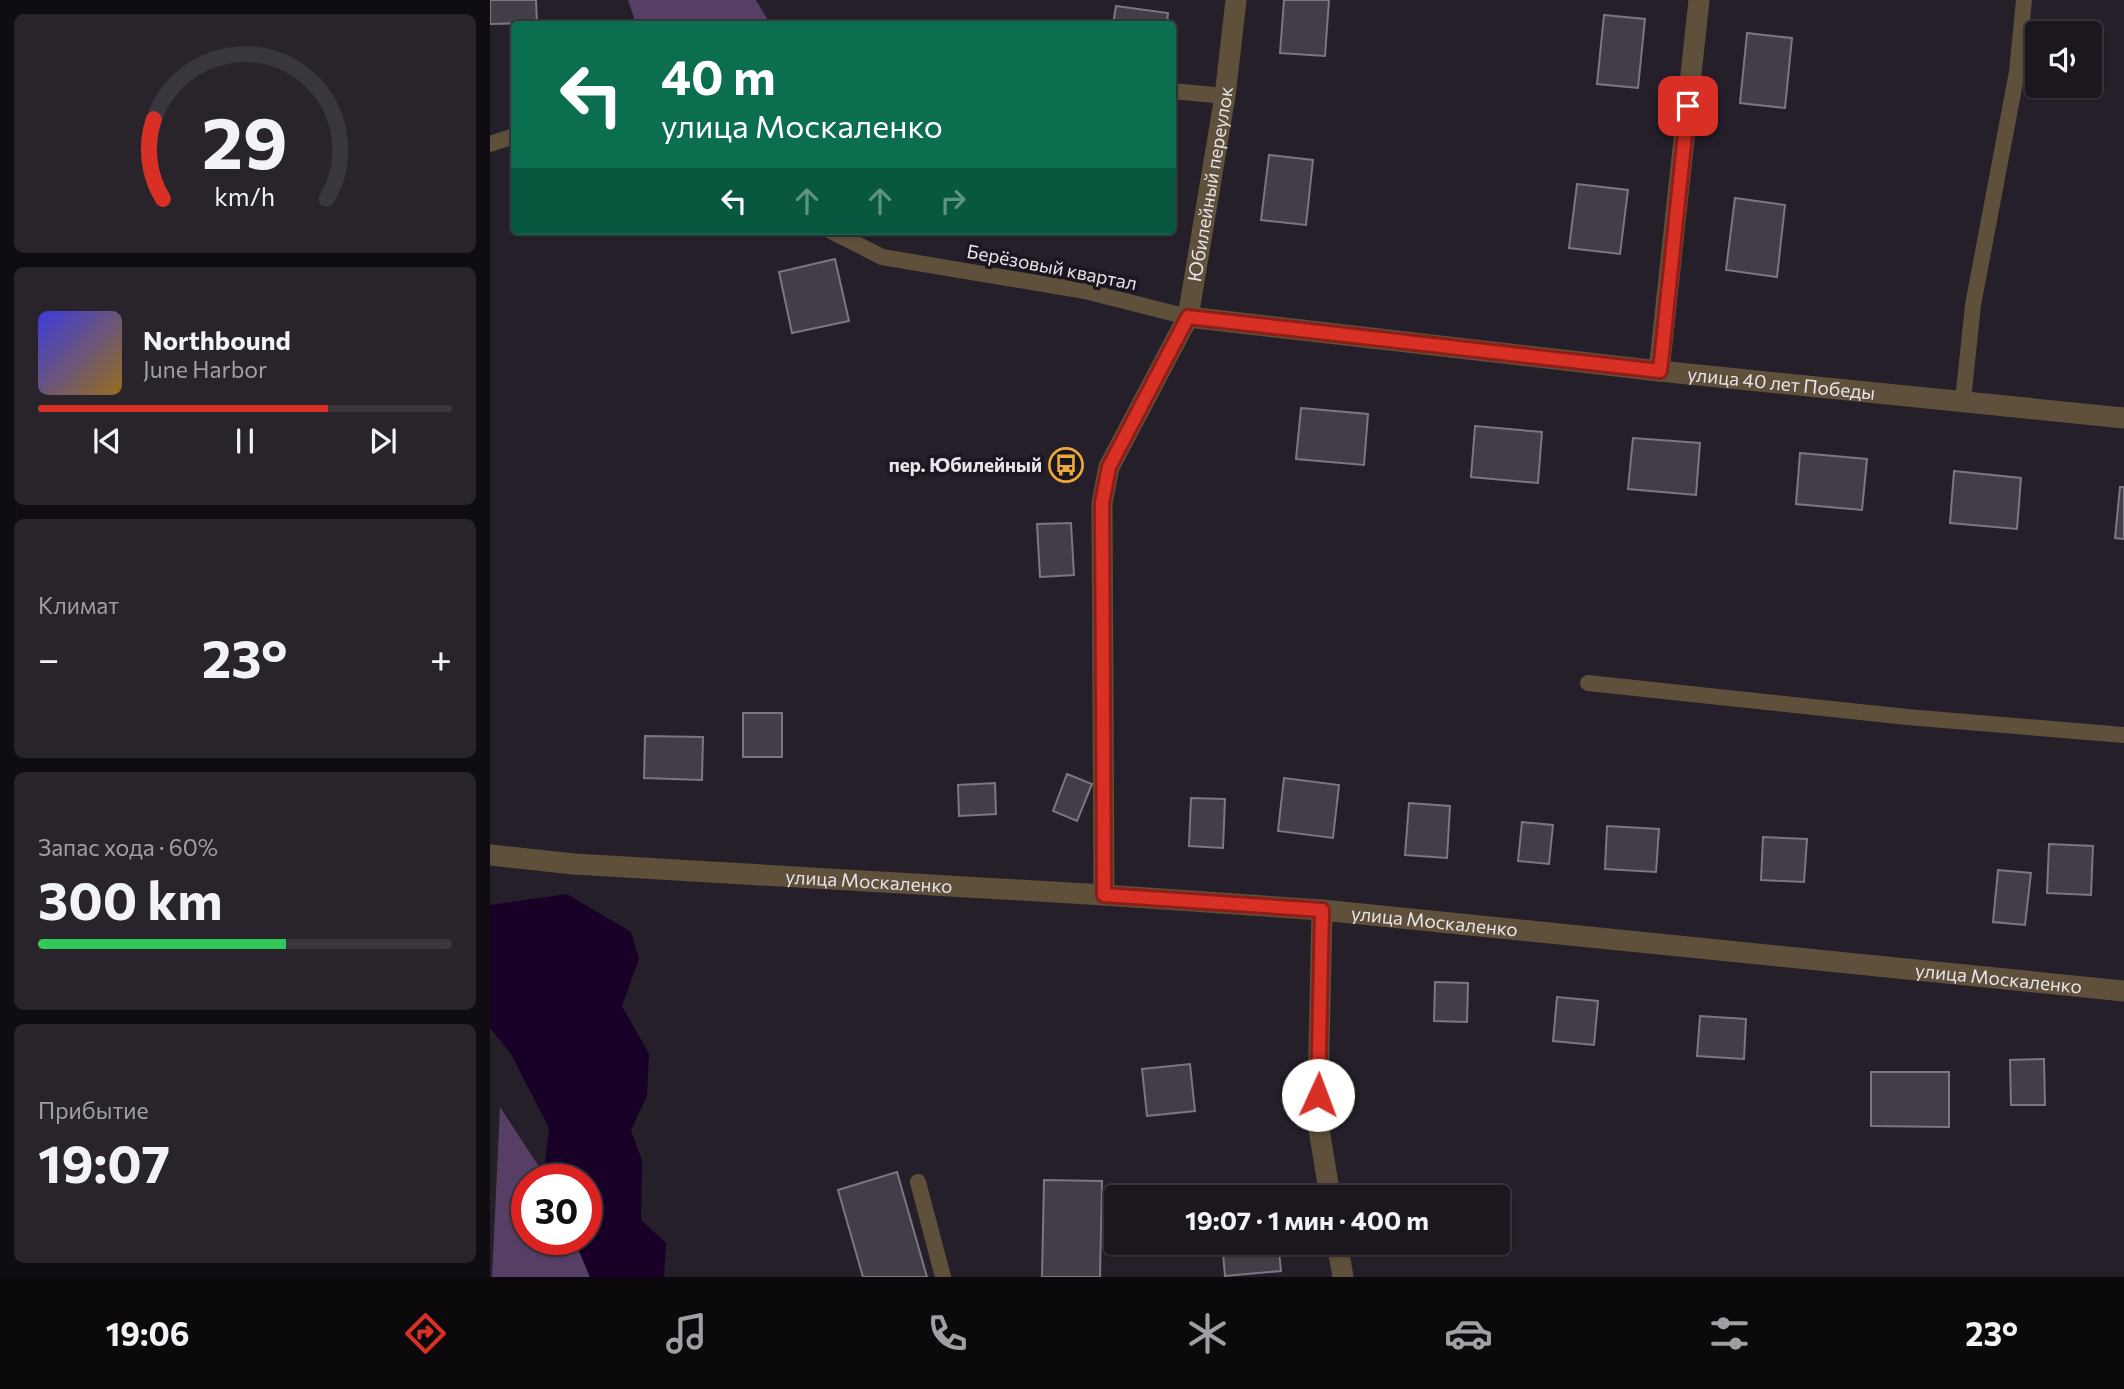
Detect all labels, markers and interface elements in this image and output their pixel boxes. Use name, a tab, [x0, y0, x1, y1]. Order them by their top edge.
map controls	[2025, 21, 2102, 98]
button: sound	[2025, 21, 2102, 98]
text: 40 m	[661, 45, 776, 105]
icon: left	[546, 49, 637, 140]
pin	[1658, 76, 1718, 136]
street label: Юбилейный переулок	[1182, 85, 1237, 283]
icon: arrive	[1669, 87, 1707, 125]
text: 29	[202, 96, 288, 185]
text: улица Москаленко	[661, 105, 943, 145]
text: km/h	[215, 181, 275, 211]
icon: left	[715, 182, 753, 220]
icon: ahead	[788, 182, 826, 220]
icon: ahead	[861, 182, 899, 220]
icon: right	[934, 182, 972, 220]
street label: Берёзовый квартал	[965, 239, 1139, 294]
text: Northbound	[143, 324, 291, 355]
text: June Harbor	[143, 355, 267, 383]
street label: улица 40 лет Победы	[1686, 362, 1876, 404]
icon: previous	[88, 422, 126, 460]
icon: pause	[226, 422, 264, 460]
icon: next	[364, 422, 402, 460]
bus stop icon: пер. Юбилейный	[1047, 446, 1085, 484]
place label: пер. Юбилейный	[889, 453, 1042, 476]
text: Климат	[38, 591, 119, 619]
text: 23°	[202, 625, 288, 689]
text: −	[38, 634, 60, 681]
text: +	[430, 634, 452, 681]
text: Запас хода · 60%	[38, 833, 218, 861]
street label: улица Москаленко	[785, 864, 953, 897]
text: 300 km	[38, 867, 223, 931]
street label: улица Москаленко	[1350, 901, 1519, 941]
street label: улица Москаленко	[1914, 958, 2083, 998]
position arrow	[1281, 1058, 1355, 1132]
text: Прибытие	[38, 1096, 149, 1124]
text: 19:07	[38, 1130, 170, 1194]
speed limit sign: 30	[511, 1164, 602, 1255]
text: 19:07 · 1 мин · 400 m	[1185, 1204, 1429, 1235]
icon: directions	[401, 1309, 450, 1358]
icon: music	[662, 1309, 711, 1358]
icon: phone	[923, 1309, 972, 1358]
icon: climate	[1183, 1309, 1232, 1358]
icon: car	[1444, 1309, 1493, 1358]
icon: filters	[1705, 1309, 1754, 1358]
text: 19:06	[106, 1313, 190, 1353]
text: 23°	[1965, 1313, 2018, 1353]

